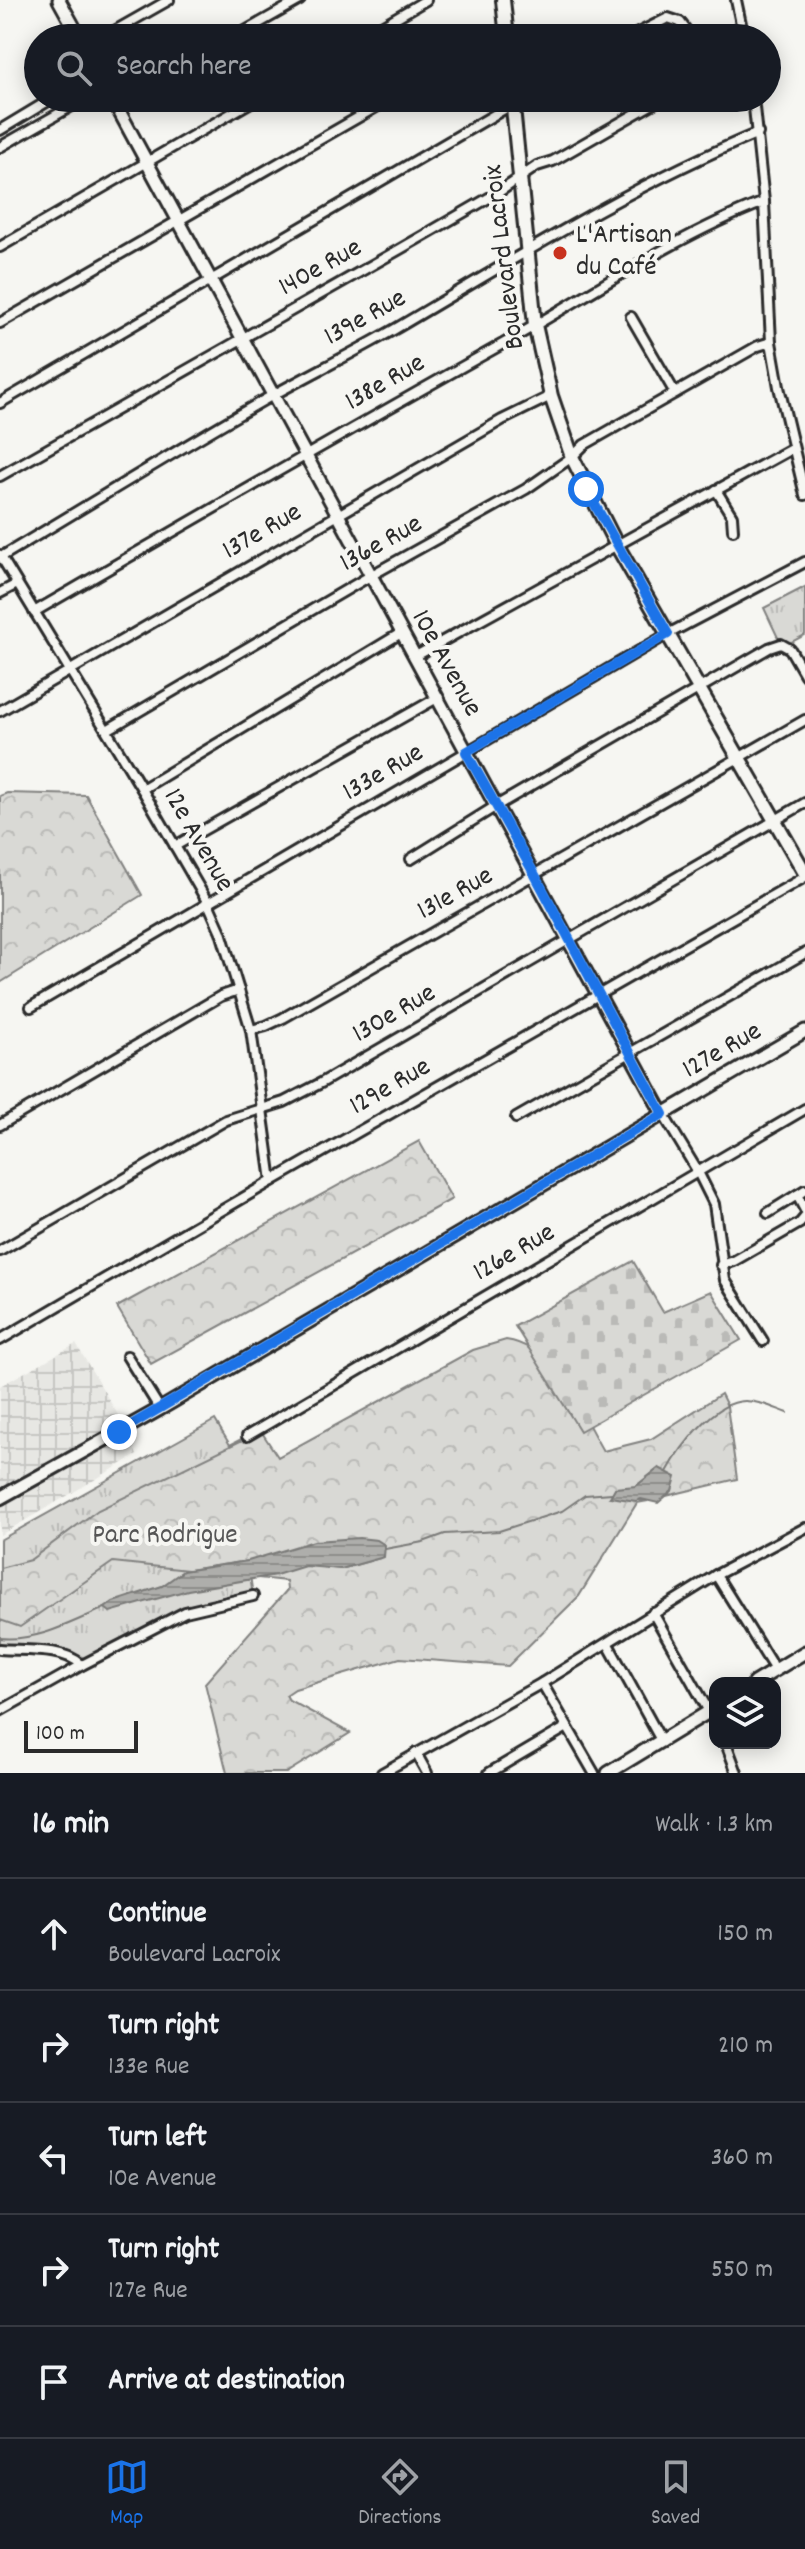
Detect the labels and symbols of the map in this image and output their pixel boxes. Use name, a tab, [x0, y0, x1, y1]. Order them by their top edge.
street label: Boulevard Lacroix	[475, 162, 537, 352]
place label: L'Artisan du Café	[576, 217, 672, 289]
street label: 140e Rue	[272, 230, 370, 308]
marker: L'Artisan du Café	[551, 244, 569, 262]
street label: 139e Rue	[318, 280, 414, 358]
street label: 138e Rue	[339, 345, 433, 423]
route start	[568, 471, 604, 507]
street label: 137e Rue	[216, 494, 310, 572]
street label: 136e Rue	[333, 506, 431, 584]
street label: 10e Avenue	[399, 603, 491, 725]
street label: 133e Rue	[336, 735, 432, 813]
street label: 12e Avenue	[151, 782, 243, 900]
street label: 131e Rue	[411, 858, 501, 932]
street label: 130e Rue	[346, 975, 444, 1055]
street label: 127e Rue	[676, 1013, 770, 1091]
street label: 129e Rue	[343, 1049, 439, 1127]
street label: 126e Rue	[467, 1214, 563, 1294]
route end	[101, 1414, 137, 1450]
park label: Parc Rodrigue	[92, 1517, 238, 1557]
scale bar	[24, 1717, 138, 1753]

